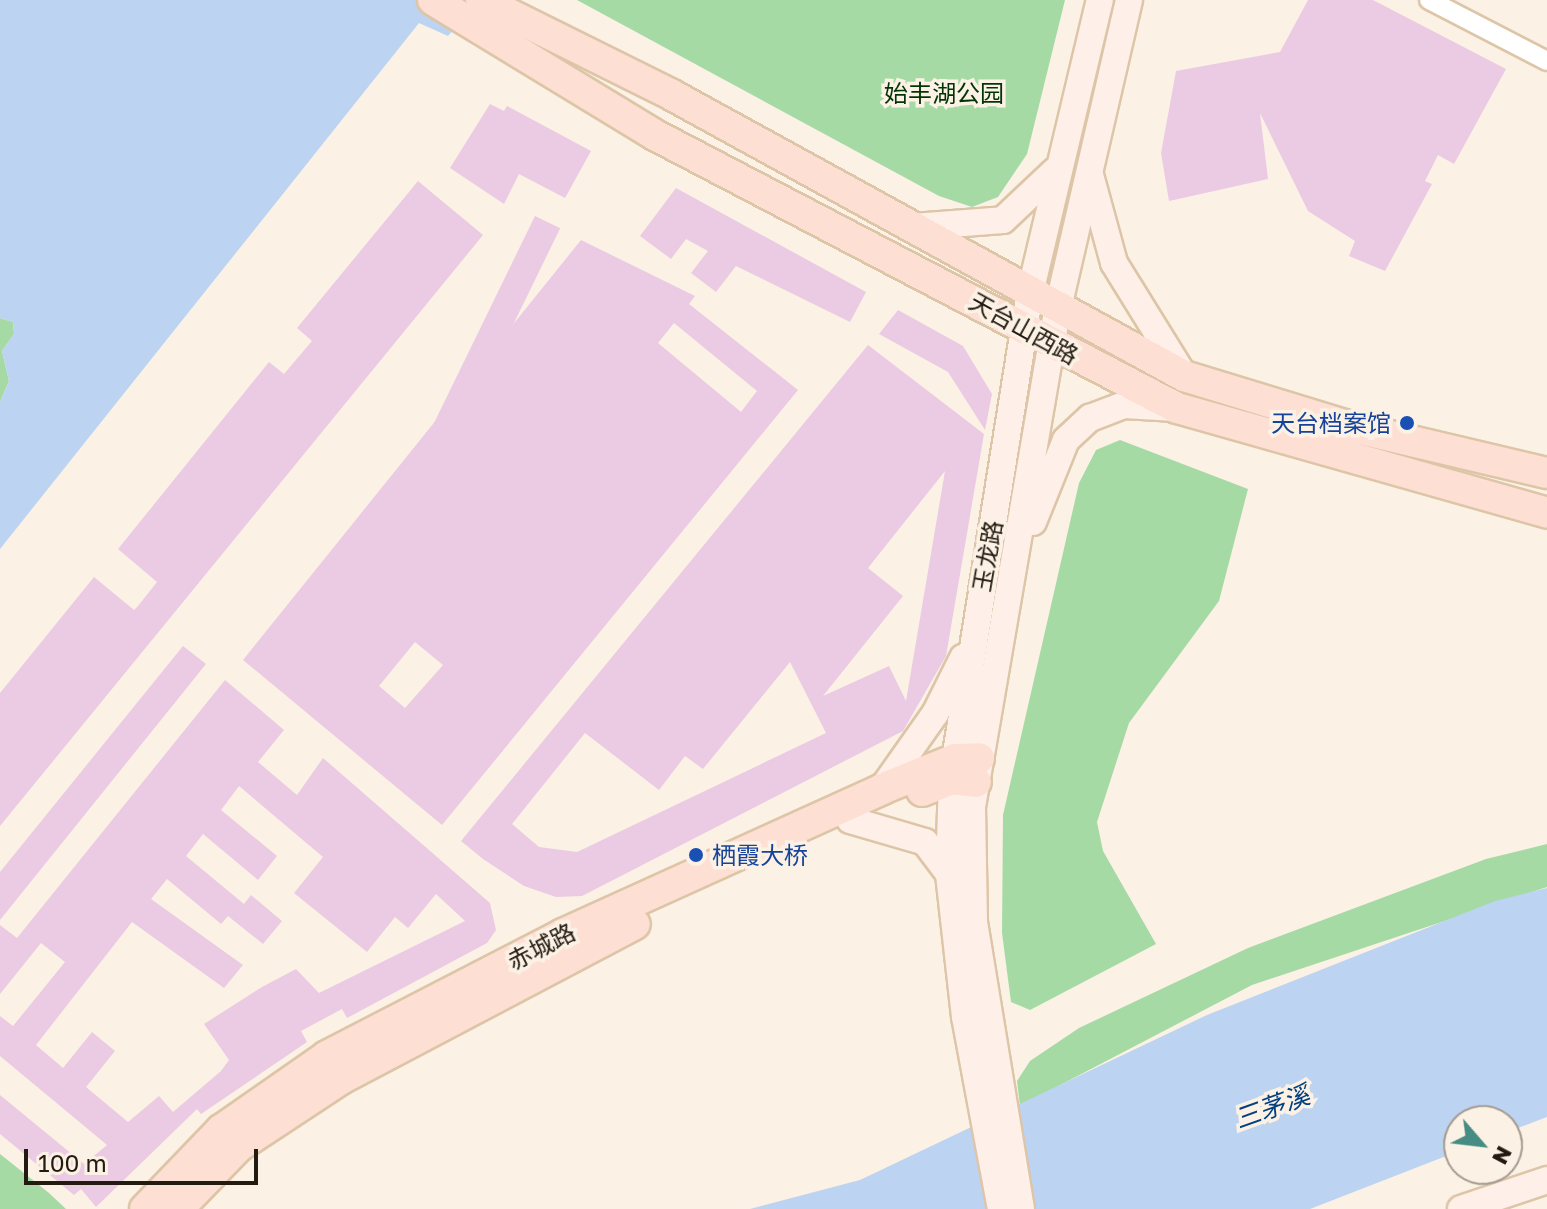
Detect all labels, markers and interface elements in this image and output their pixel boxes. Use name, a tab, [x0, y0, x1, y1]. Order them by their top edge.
park label: 始丰湖公园	[884, 79, 1004, 107]
street label: 天台山西路	[965, 286, 1083, 370]
place label: 天台档案馆	[1271, 409, 1391, 437]
marker: 天台档案馆	[1398, 414, 1416, 432]
street label: 玉龙路	[967, 518, 1007, 594]
place label: 栖霞大桥	[712, 841, 808, 869]
marker: 栖霞大桥	[687, 846, 705, 864]
street label: 赤城路	[502, 917, 580, 975]
water label: 三茅溪	[1230, 1079, 1314, 1135]
north arrow	[1443, 1105, 1523, 1185]
scale bar	[28, 1133, 262, 1183]
text: N	[1487, 1142, 1519, 1169]
text: 100 m	[38, 1148, 107, 1177]

